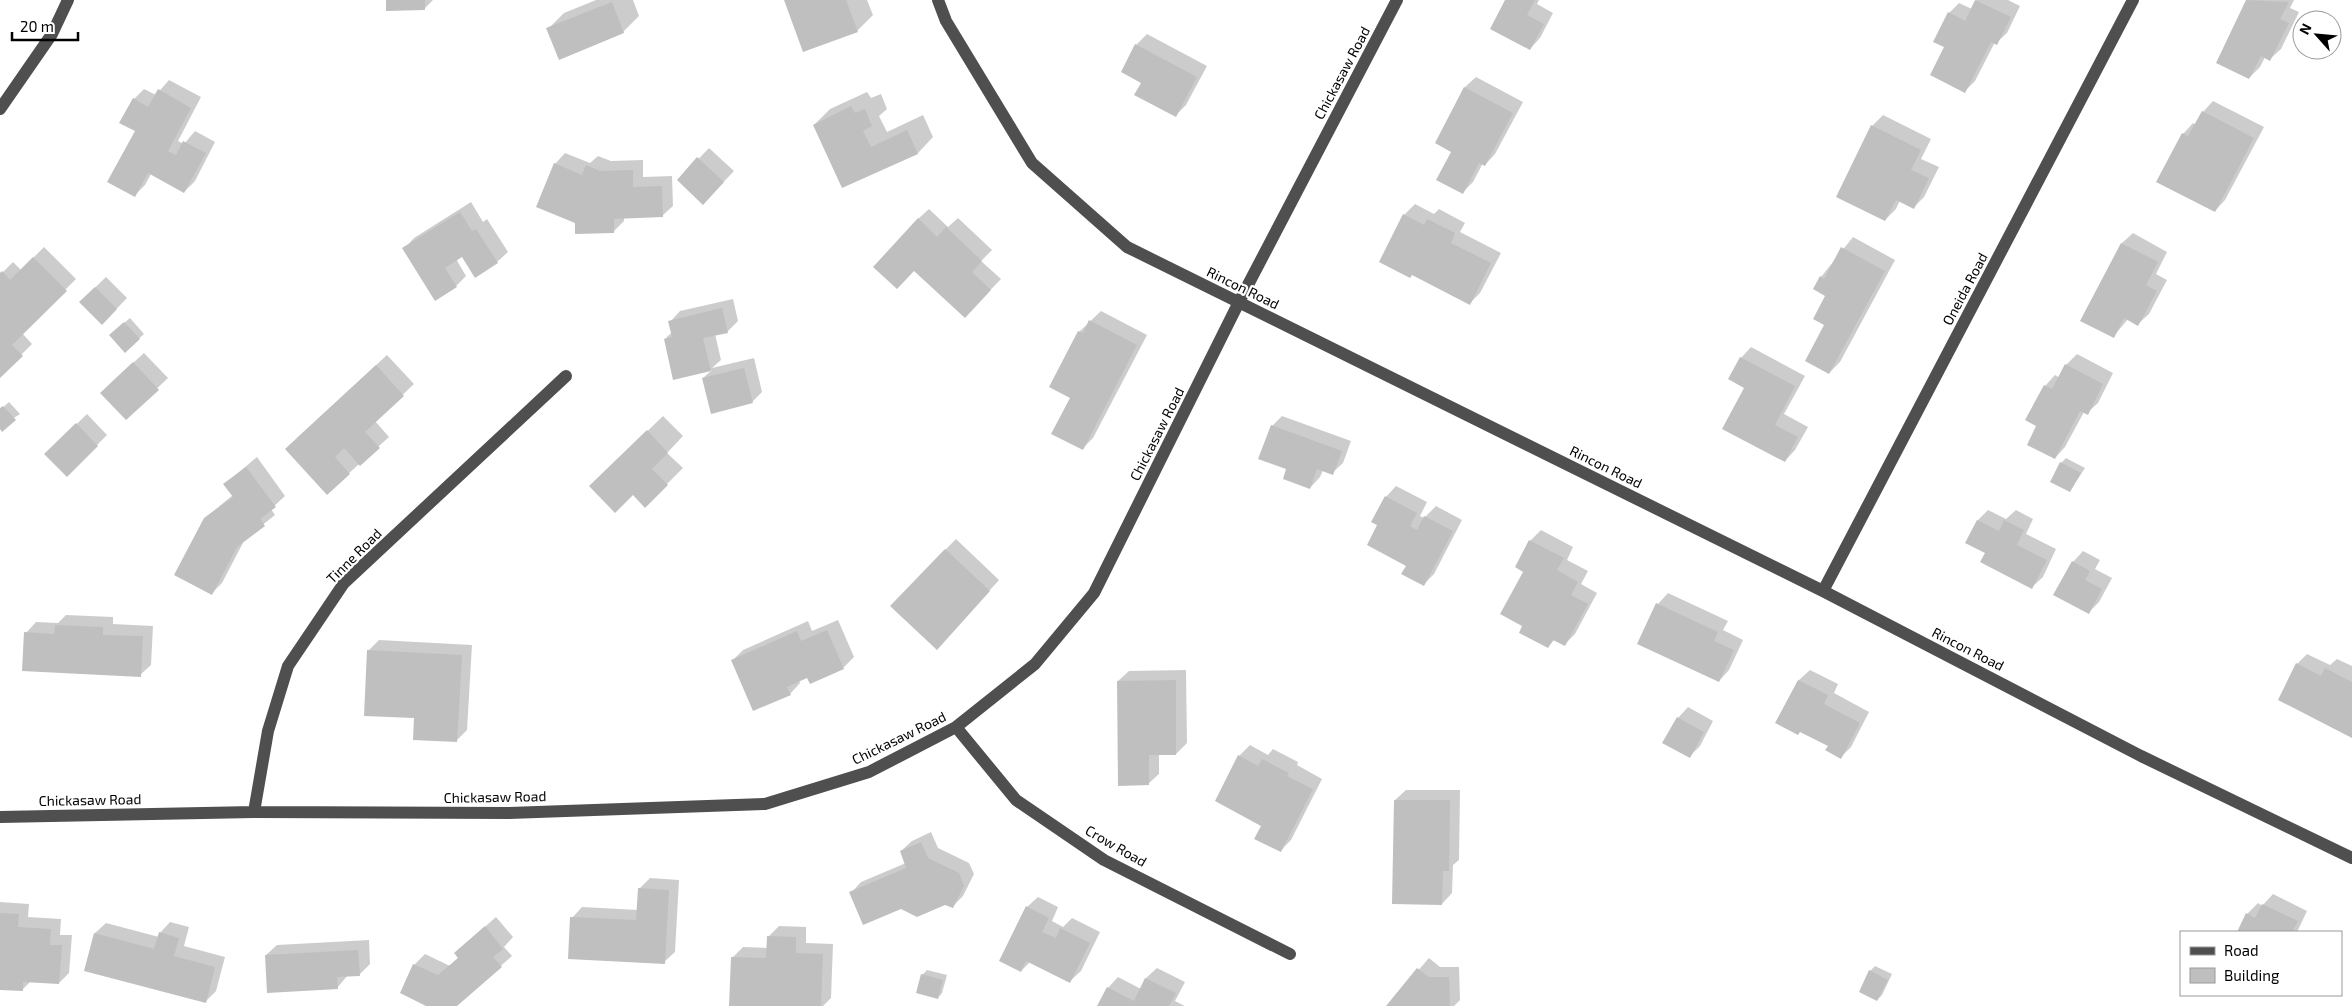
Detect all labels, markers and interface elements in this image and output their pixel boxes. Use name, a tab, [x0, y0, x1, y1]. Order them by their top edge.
scale bar	[12, 10, 79, 42]
north arrow	[2292, 10, 2342, 60]
text: 20 m	[20, 17, 54, 35]
text: N	[2295, 21, 2315, 37]
street label: Chickasaw Road	[1310, 23, 1373, 122]
street label: Oneida Road	[1938, 250, 1991, 328]
street label: Rincon Road	[1204, 263, 1282, 312]
street label: Chickasaw Road	[1126, 384, 1187, 483]
street label: Rincon Road	[1567, 442, 1645, 491]
street label: Tinne Road	[323, 525, 385, 587]
street label: Rincon Road	[1929, 623, 2007, 674]
street label: Chickasaw Road	[849, 707, 949, 768]
street label: Chickasaw Road	[444, 787, 546, 806]
street label: Chickasaw Road	[39, 790, 141, 809]
street label: Crow Road	[1083, 821, 1150, 870]
legend	[2180, 931, 2342, 996]
text: Road	[2224, 941, 2259, 959]
text: Building	[2224, 966, 2280, 984]

